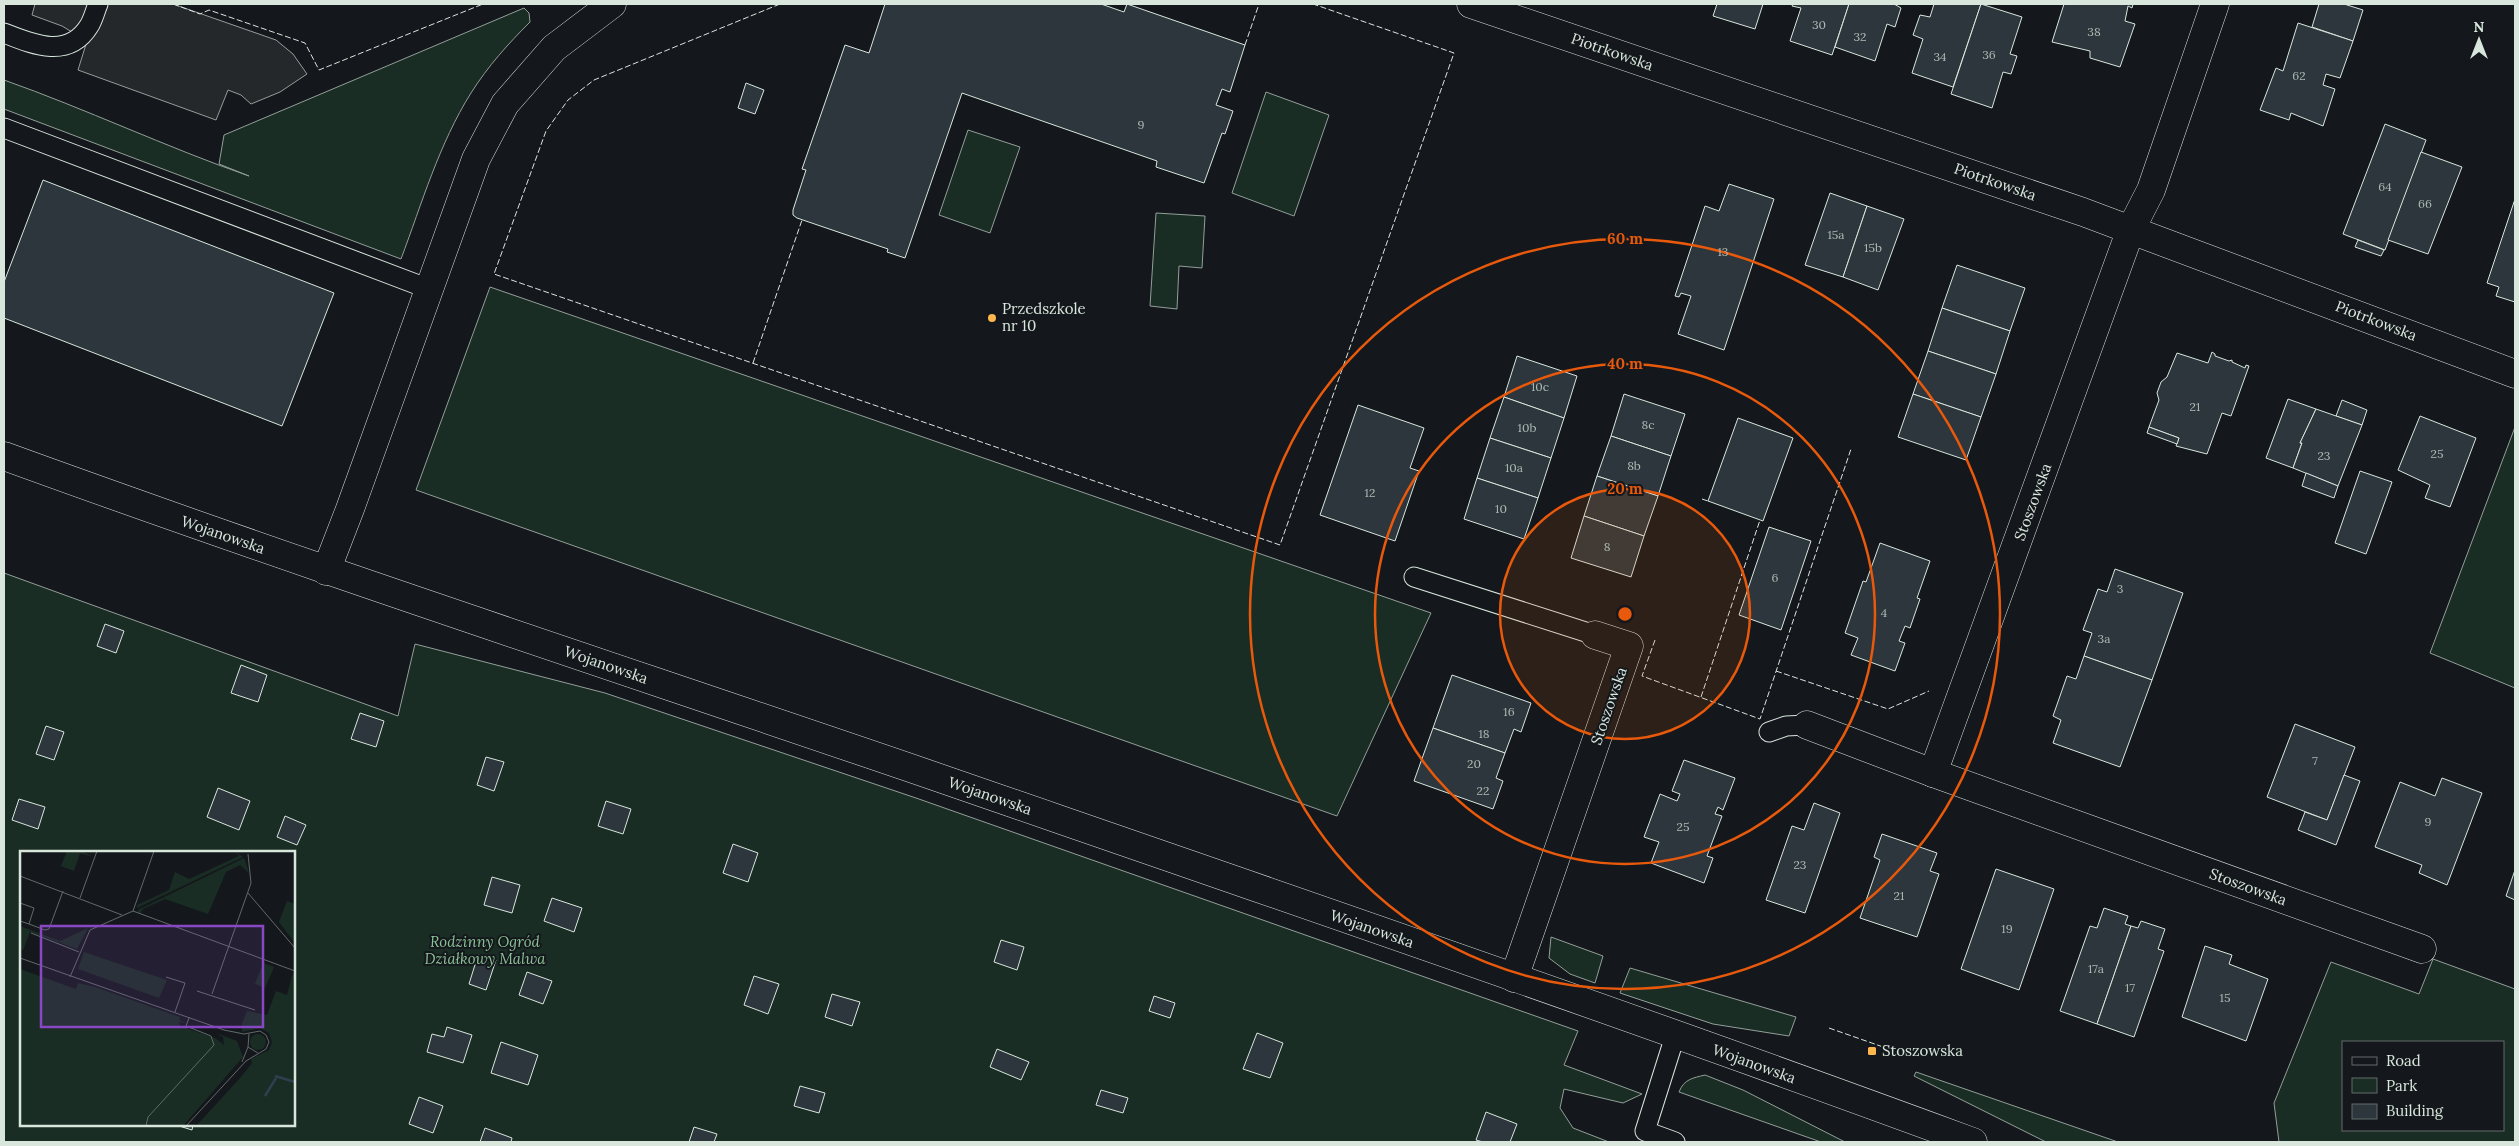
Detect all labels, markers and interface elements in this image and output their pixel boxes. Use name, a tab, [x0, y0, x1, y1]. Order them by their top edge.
north arrow	[2454, 15, 2504, 65]
house number: 30	[1812, 17, 1826, 32]
text: N	[2474, 18, 2485, 36]
house number: 38	[2087, 24, 2101, 39]
street label: Piotrkowska	[1569, 29, 1656, 75]
house number: 32	[1853, 29, 1867, 44]
house number: 36	[1982, 47, 1996, 62]
house number: 34	[1933, 49, 1947, 64]
house number: 62	[2292, 68, 2306, 83]
house number: 9	[1138, 117, 1145, 132]
street label: Piotrkowska	[1952, 159, 2039, 205]
house number: 64	[2378, 179, 2392, 194]
house number: 66	[2418, 196, 2432, 211]
house number: 15a	[1827, 227, 1845, 242]
text: 60 m	[1607, 229, 1643, 248]
house number: 15b	[1864, 240, 1882, 255]
house number: 13	[1717, 244, 1729, 259]
street label: Piotrkowska	[2333, 296, 2420, 345]
place label: Przedszkole nr 10	[1002, 299, 1086, 335]
marker: Przedszkole nr 10	[986, 312, 998, 324]
text: 40 m	[1607, 354, 1643, 373]
house number: 10c	[1531, 379, 1549, 394]
house number: 21	[2190, 399, 2200, 414]
house number: 8c	[1641, 417, 1655, 432]
house number: 10b	[1518, 420, 1536, 435]
house number: 25	[2431, 446, 2443, 461]
house number: 23	[2318, 448, 2331, 463]
house number: 8b	[1627, 458, 1641, 473]
house number: 10a	[1505, 460, 1523, 475]
street label: Stoszowska	[2010, 460, 2055, 543]
text: 20 m	[1607, 479, 1643, 498]
house number: 12	[1365, 485, 1375, 500]
house number: 10	[1495, 501, 1507, 516]
street label: Wojanowska	[179, 511, 268, 558]
house number: 8	[1604, 539, 1611, 554]
house number: 6	[1772, 570, 1779, 585]
house number: 3	[2117, 581, 2124, 596]
centre of rings	[1616, 605, 1634, 623]
house number: 4	[1881, 605, 1888, 620]
house number: 3a	[2098, 631, 2110, 646]
street label: Wojanowska	[562, 641, 651, 688]
street label: Stoszowska	[1586, 664, 1631, 747]
house number: 16	[1503, 704, 1515, 719]
house number: 18	[1478, 726, 1490, 741]
house number: 7	[2312, 753, 2318, 768]
house number: 20	[1467, 756, 1481, 771]
street label: Wojanowska	[946, 772, 1035, 819]
house number: 22	[1477, 783, 1489, 798]
house number: 9	[2425, 814, 2432, 829]
house number: 25	[1677, 819, 1689, 834]
inset map	[20, 851, 295, 1126]
house number: 23	[1794, 857, 1807, 872]
street label: Stoszowska	[2207, 864, 2290, 909]
house number: 21	[1894, 888, 1904, 903]
street label: Wojanowska	[1328, 905, 1417, 952]
house number: 19	[2001, 921, 2013, 936]
park label: Rodzinny Ogród Działkowy Malwa	[424, 932, 546, 968]
house number: 17a	[2088, 961, 2104, 976]
house number: 17	[2125, 980, 2135, 995]
house number: 15	[2220, 990, 2230, 1005]
street label: Wojanowska	[1710, 1040, 1799, 1087]
place label: Stoszowska	[1882, 1041, 1963, 1060]
legend	[2342, 1041, 2504, 1131]
marker: Stoszowska	[1866, 1045, 1878, 1057]
text: Road	[2386, 1051, 2421, 1070]
text: Park	[2386, 1076, 2417, 1095]
text: Building	[2386, 1101, 2444, 1120]

